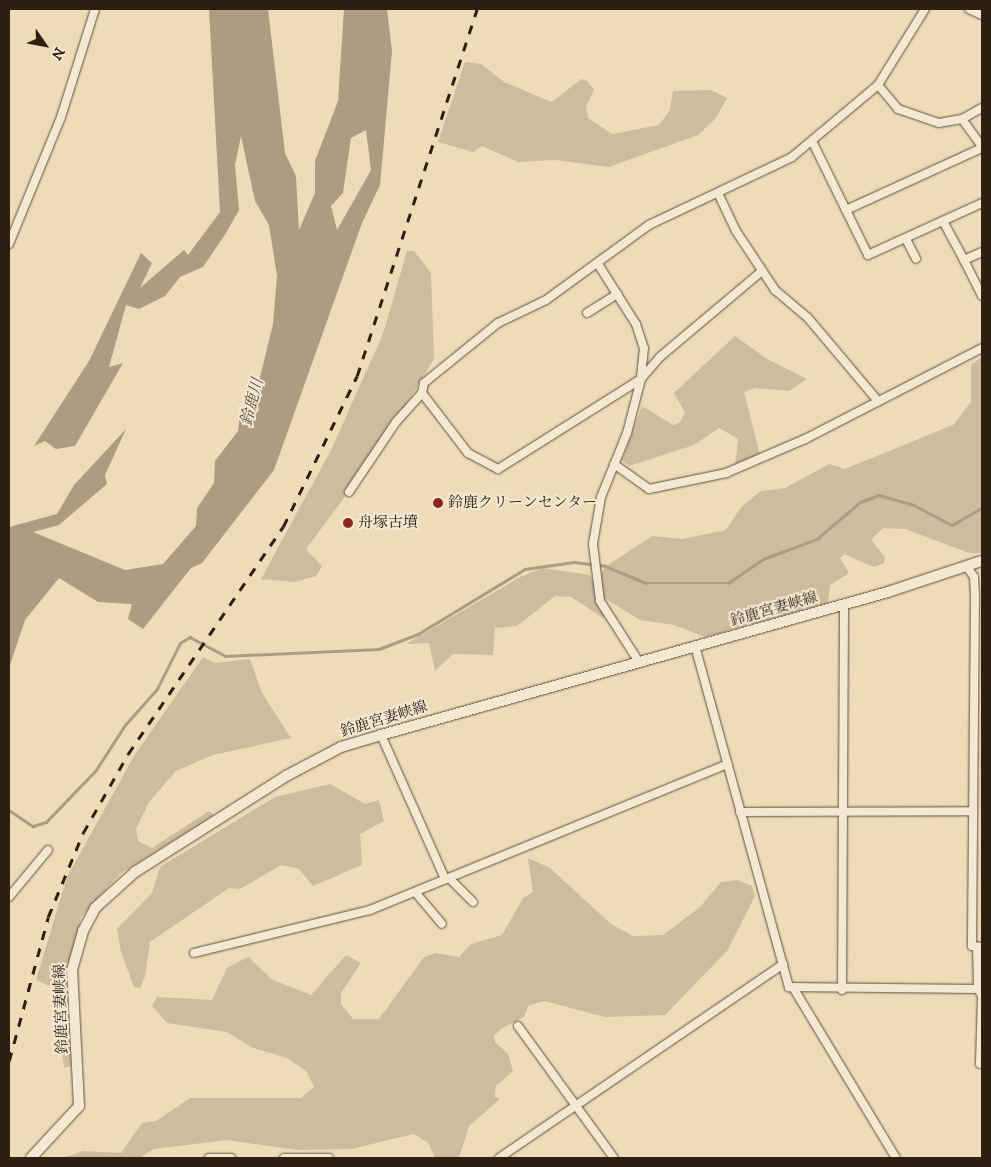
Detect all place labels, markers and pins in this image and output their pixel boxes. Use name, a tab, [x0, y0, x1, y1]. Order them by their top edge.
place label: 鈴鹿クリーンセンター	[448, 494, 598, 512]
marker: 鈴鹿クリーンセンター	[432, 497, 444, 509]
place label: 舟塚古墳	[358, 514, 418, 532]
marker: 舟塚古墳	[342, 517, 354, 529]

